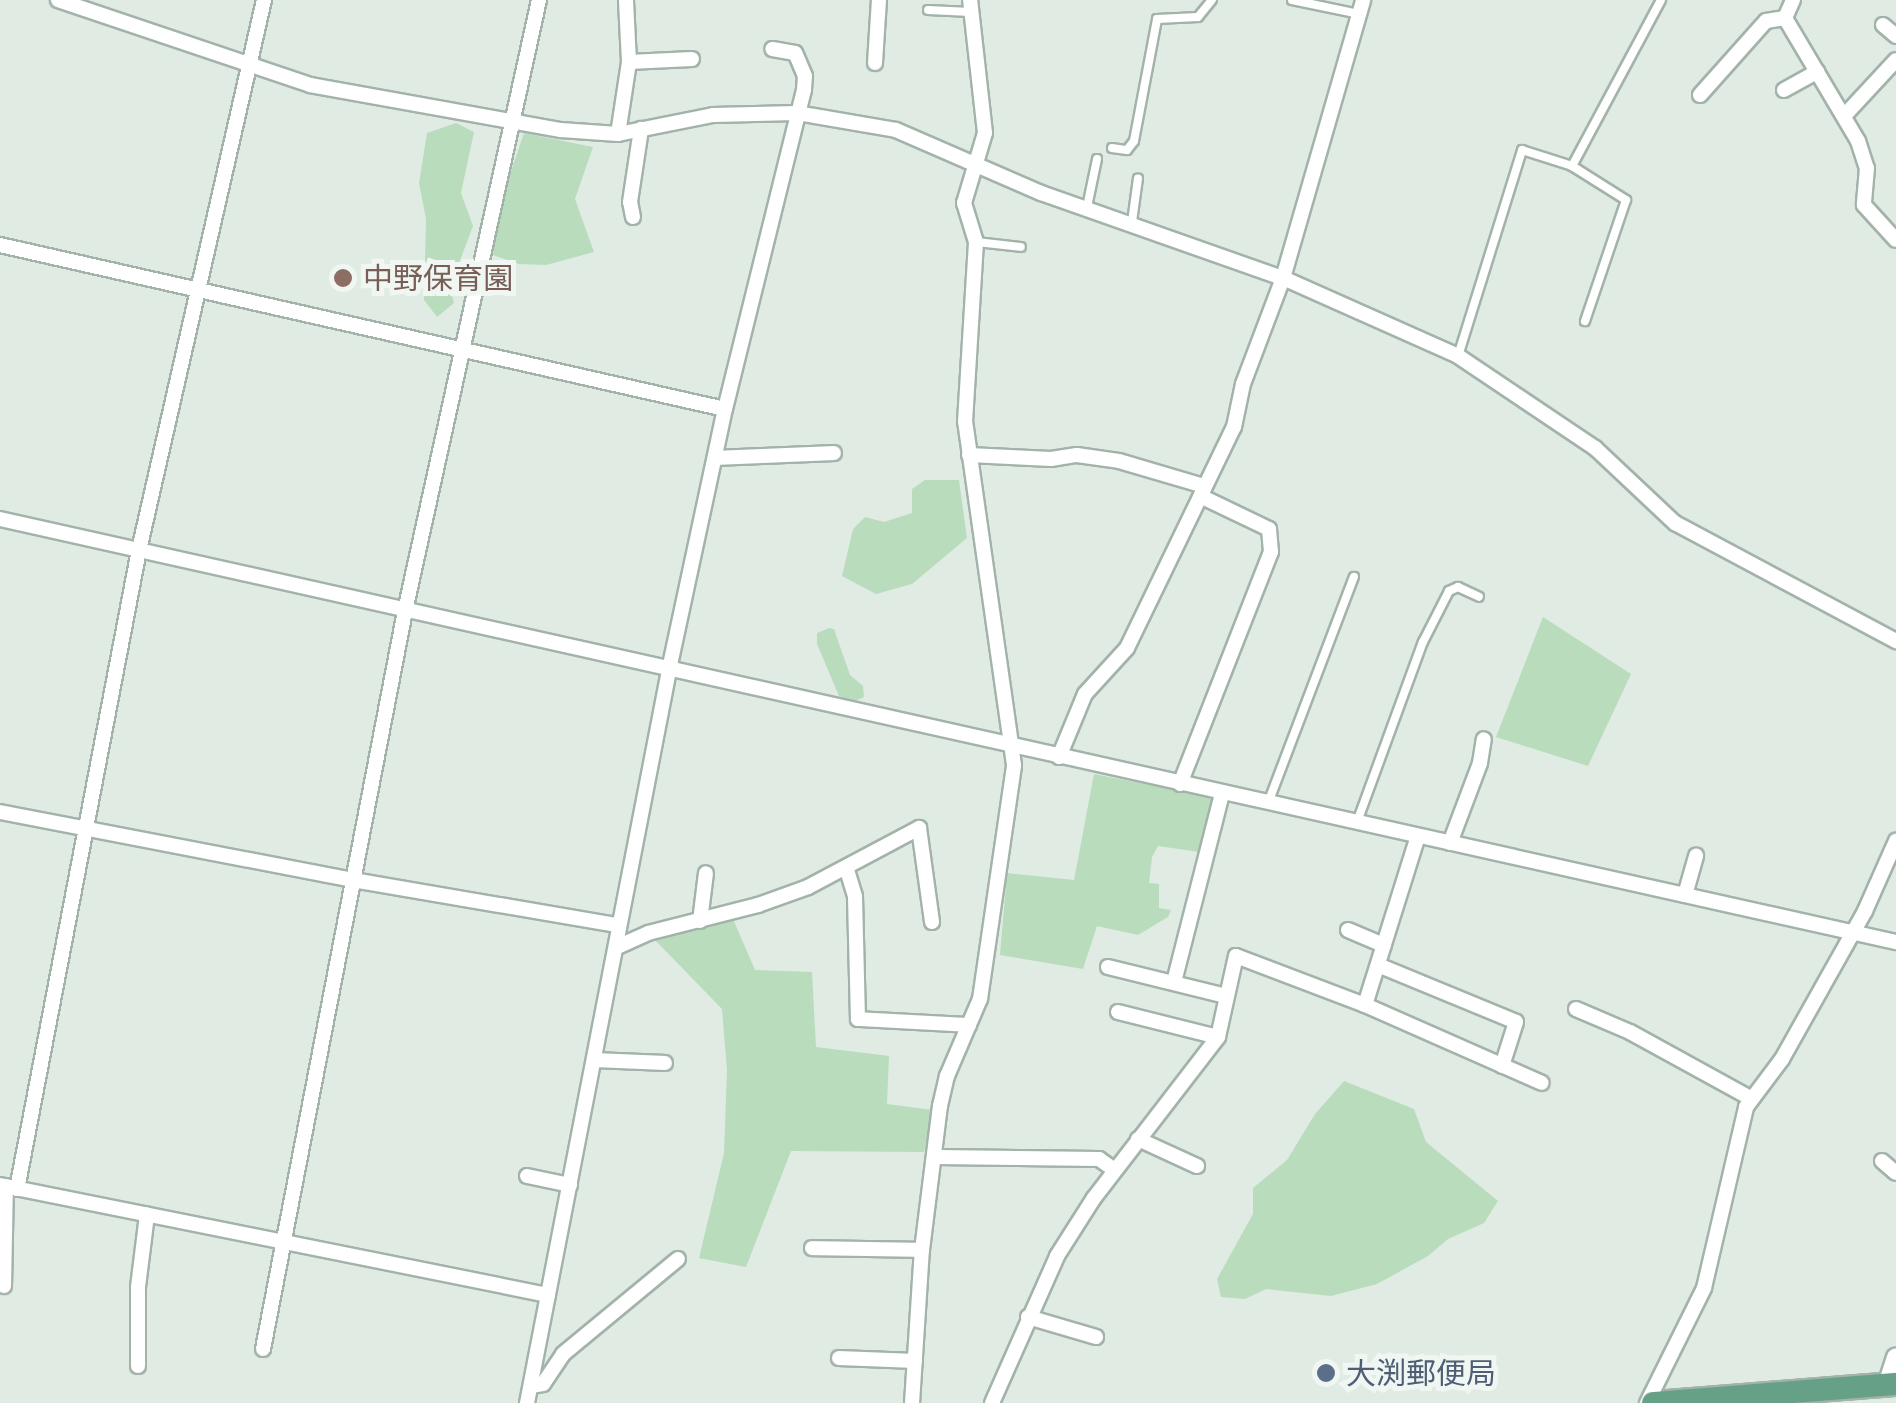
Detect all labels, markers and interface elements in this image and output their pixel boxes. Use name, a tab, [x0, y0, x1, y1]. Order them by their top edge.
place label: 中野保育園	[363, 260, 513, 296]
marker: 中野保育園	[332, 267, 354, 289]
place label: 大渕郵便局	[1346, 1355, 1496, 1391]
marker: 大渕郵便局	[1315, 1362, 1337, 1384]

